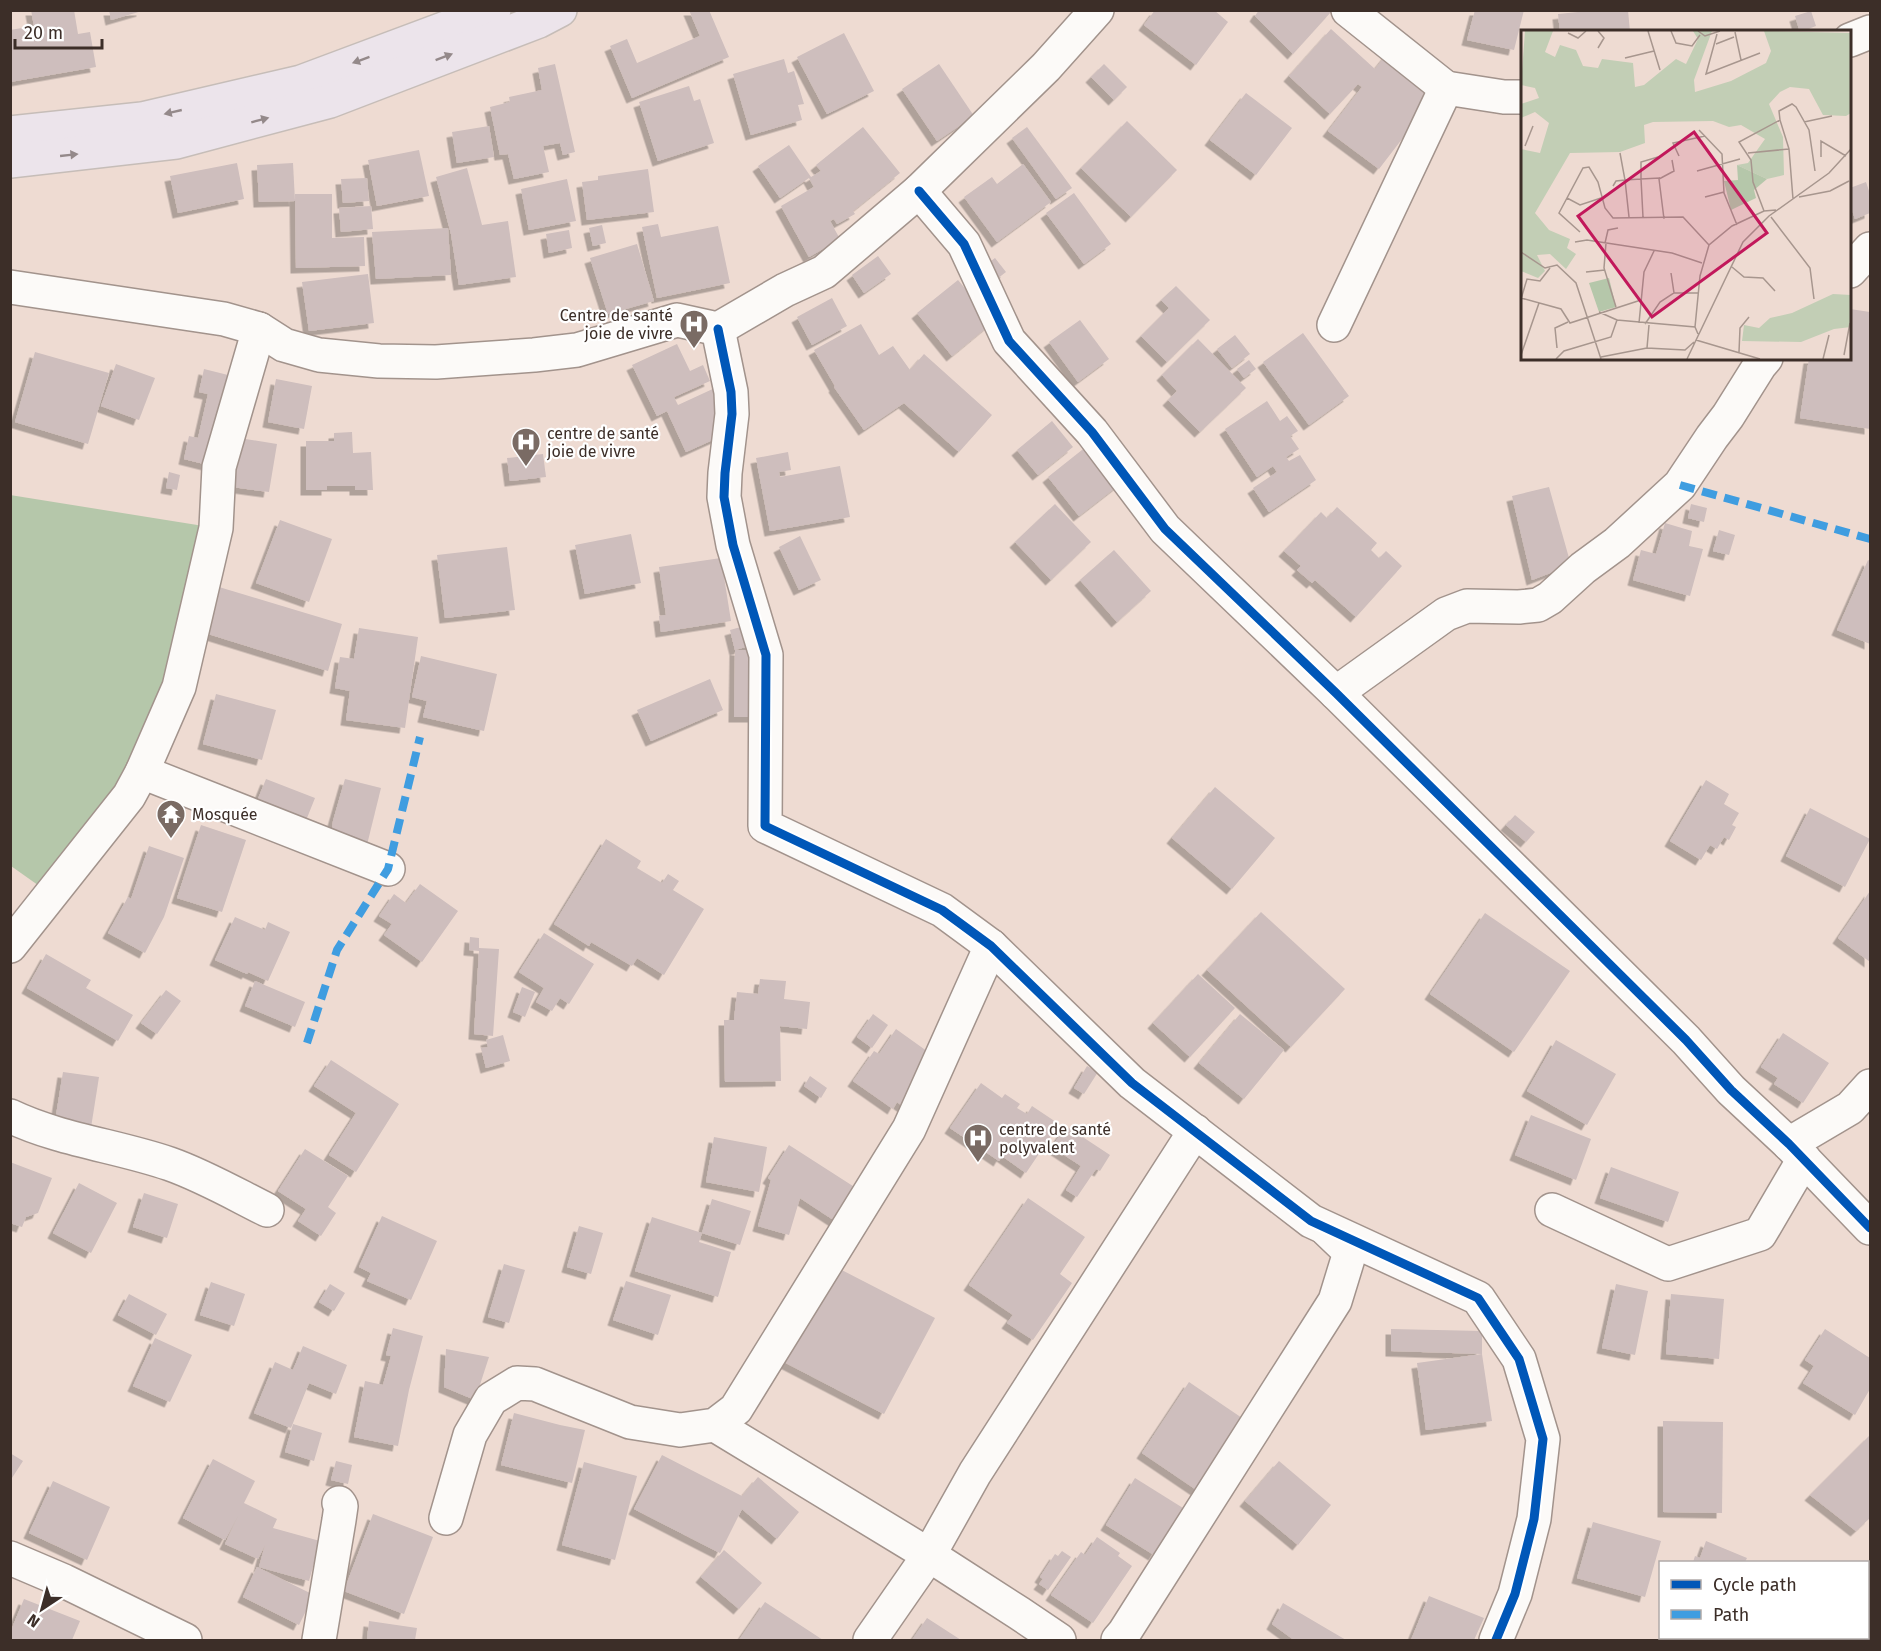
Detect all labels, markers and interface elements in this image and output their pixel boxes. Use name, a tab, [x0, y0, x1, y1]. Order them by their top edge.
scale bar	[15, 12, 102, 50]
text: 20 m	[24, 22, 63, 44]
inset map	[1521, 30, 1851, 360]
one-way arrow	[436, 52, 454, 62]
one-way arrow	[352, 55, 370, 65]
one-way arrow	[163, 108, 182, 117]
one-way arrow	[251, 115, 269, 124]
one-way arrow	[59, 150, 78, 159]
place label: Centre de santé joie de vivre	[560, 306, 673, 343]
hospital icon: Centre de santé joie de vivre	[678, 308, 710, 350]
place label: centre de santé joie de vivre	[546, 424, 659, 461]
hospital icon: centre de santé joie de vivre	[510, 426, 542, 468]
temple icon: Mosquée	[155, 798, 187, 840]
place label: Mosquée	[192, 805, 258, 824]
place label: centre de santé polyvalent	[999, 1120, 1111, 1157]
hospital icon: centre de santé polyvalent	[962, 1122, 994, 1164]
legend	[1659, 1561, 1869, 1639]
text: Cycle path	[1713, 1574, 1797, 1596]
north arrow	[12, 1579, 72, 1639]
text: Path	[1713, 1604, 1749, 1626]
text: N	[24, 1610, 43, 1632]

